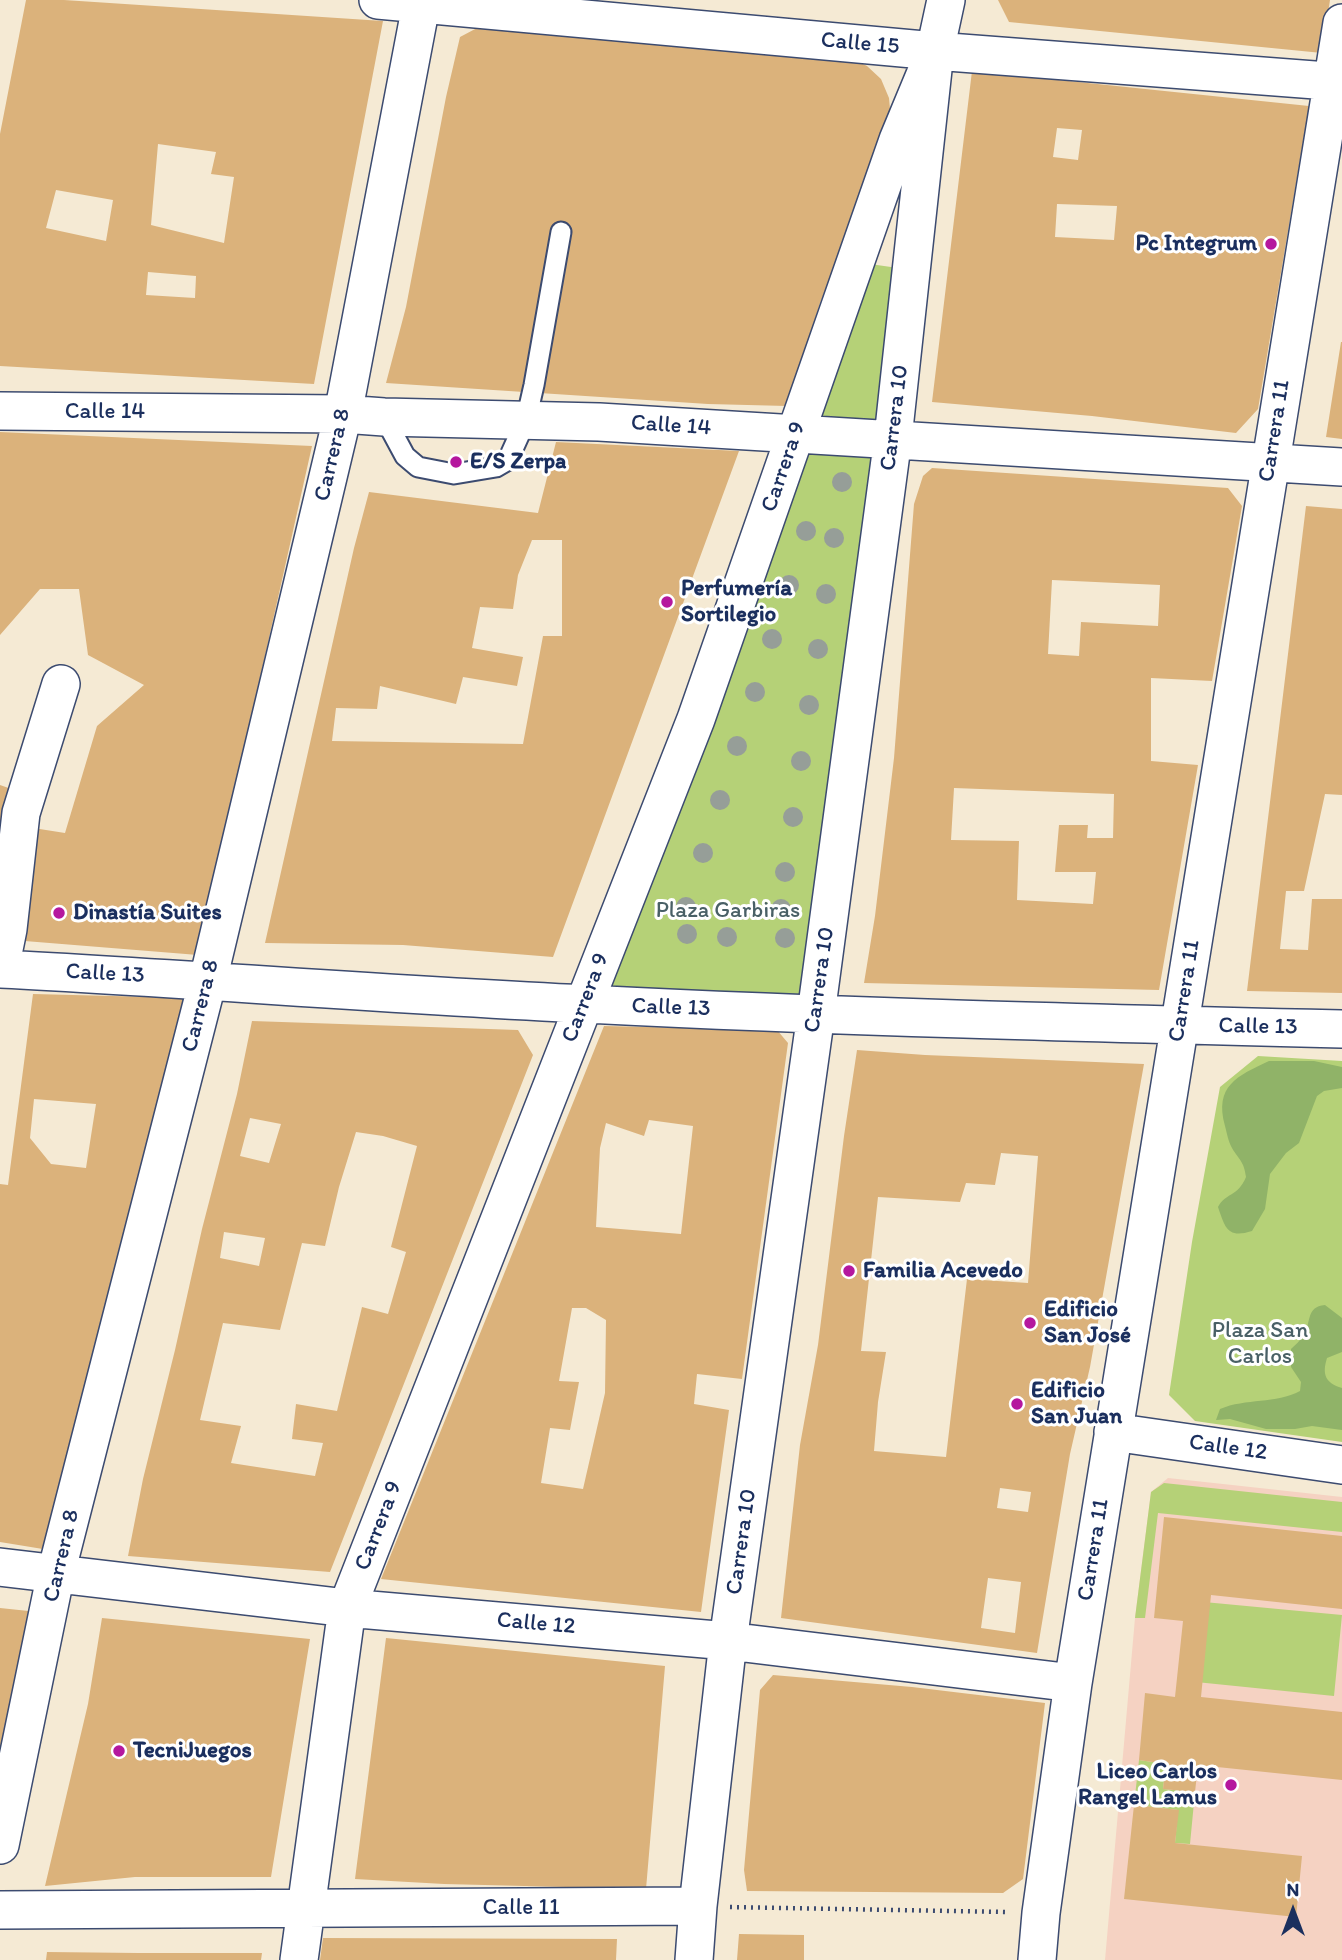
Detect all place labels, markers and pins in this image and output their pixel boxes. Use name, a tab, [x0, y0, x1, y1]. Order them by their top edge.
place label: Pc Integrum	[1135, 230, 1257, 258]
marker: Pc Integrum	[1263, 236, 1279, 252]
place label: E/S Zerpa	[470, 448, 566, 476]
marker: E/S Zerpa	[448, 454, 464, 470]
place label: Perfumería Sortilegio	[681, 575, 792, 629]
marker: Perfumería Sortilegio	[659, 594, 675, 610]
place label: Dinastía Suites	[73, 899, 222, 927]
marker: Dinastía Suites	[51, 905, 67, 921]
place label: Familia Acevedo	[863, 1257, 1023, 1285]
marker: Familia Acevedo	[841, 1263, 857, 1279]
place label: Edificio San José	[1044, 1296, 1131, 1350]
marker: Edificio San José	[1022, 1315, 1038, 1331]
place label: Edificio San Juan	[1031, 1377, 1122, 1431]
marker: Edificio San Juan	[1009, 1396, 1025, 1412]
place label: TecniJuegos	[133, 1737, 252, 1765]
marker: TecniJuegos	[111, 1743, 127, 1759]
place label: Liceo Carlos Rangel Lamus	[1078, 1758, 1217, 1812]
marker: Liceo Carlos Rangel Lamus	[1223, 1777, 1239, 1793]

